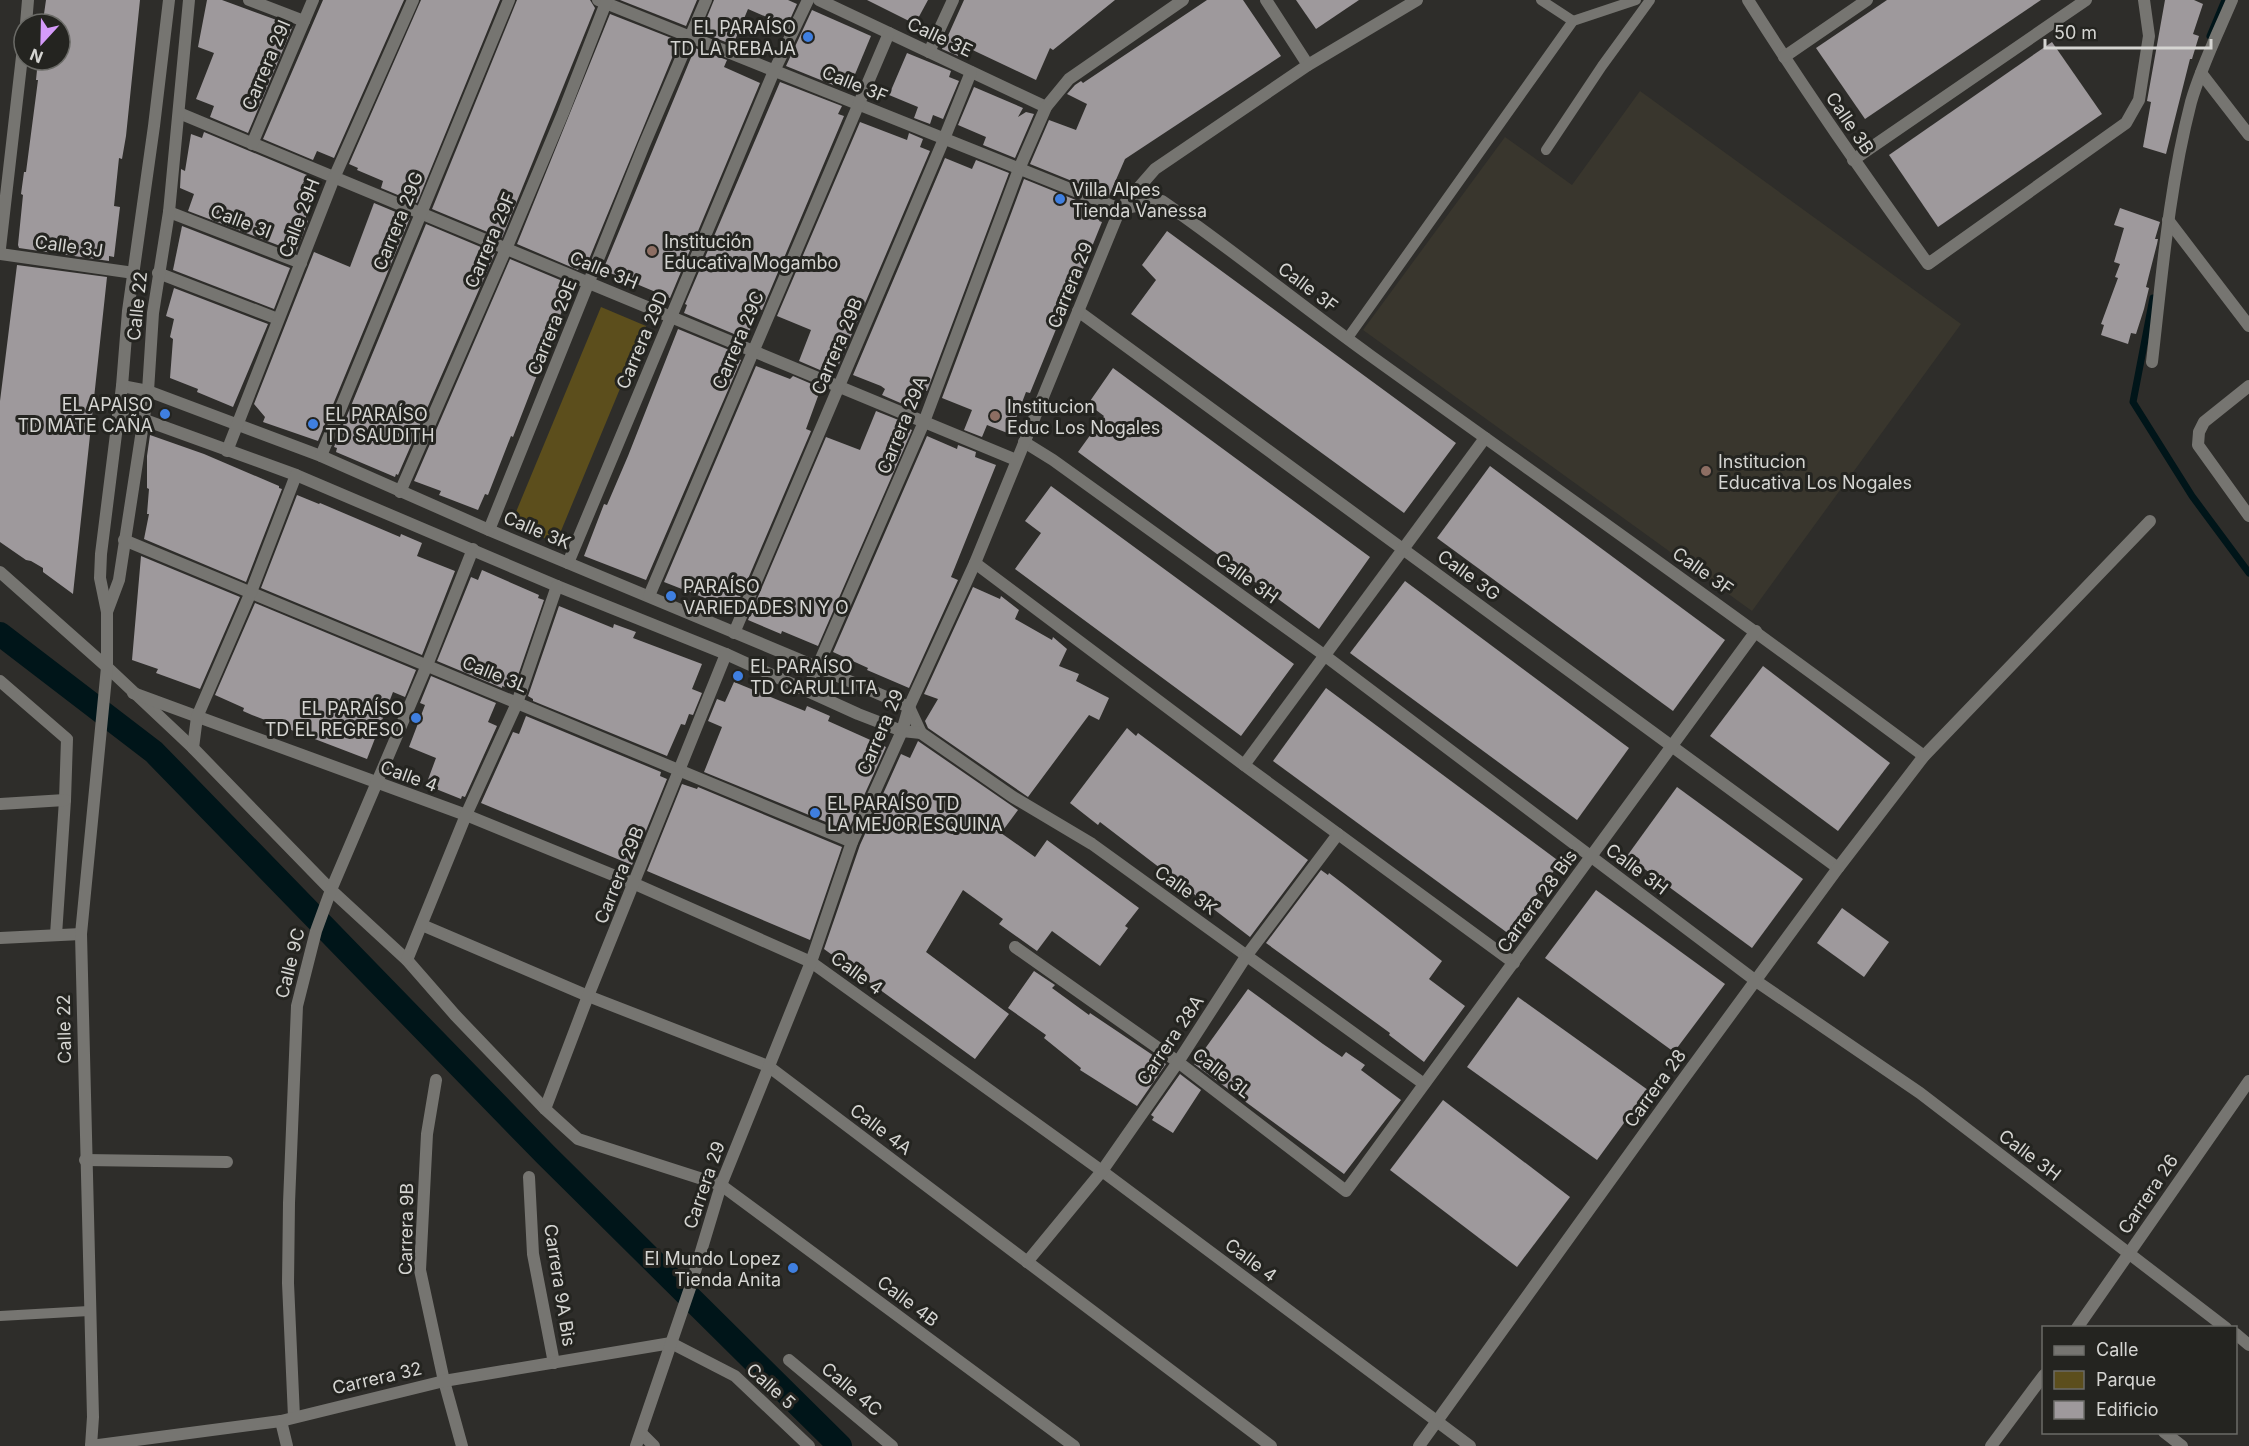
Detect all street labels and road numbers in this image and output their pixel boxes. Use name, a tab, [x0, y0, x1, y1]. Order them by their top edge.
street label: Calle 3E	[904, 13, 976, 61]
street label: Carrera 29I	[238, 17, 294, 113]
street label: Calle 3F	[819, 61, 891, 107]
street label: Calle 3B	[1822, 88, 1878, 158]
street label: Carrera 29G	[369, 168, 427, 274]
street label: Calle 29H	[274, 175, 324, 261]
street label: Carrera 29F	[460, 189, 520, 291]
street label: Calle 3I	[208, 200, 274, 242]
street label: Calle 3J	[33, 231, 105, 261]
street label: Carrera 29	[1043, 239, 1097, 331]
street label: Calle 3H	[567, 247, 641, 293]
street label: Calle 3F	[1274, 258, 1342, 316]
street label: Calle 22	[123, 270, 151, 342]
street label: Carrera 29E	[523, 276, 581, 378]
street label: Carrera 29D	[612, 288, 672, 392]
street label: Carrera 29C	[708, 288, 768, 392]
street label: Carrera 29B	[807, 294, 867, 398]
street label: Carrera 29A	[873, 373, 931, 477]
street label: Calle 3K	[500, 507, 574, 553]
street label: Calle 3F	[1669, 543, 1737, 599]
street label: Calle 3G	[1434, 545, 1504, 605]
street label: Calle 3H	[1212, 548, 1282, 608]
street label: Calle 3L	[459, 651, 531, 697]
street label: Carrera 29	[852, 686, 908, 778]
street label: Calle 4	[378, 756, 440, 796]
street label: Carrera 29B	[590, 823, 648, 927]
street label: Calle 3H	[1602, 839, 1672, 899]
street label: Carrera 28 Bis	[1493, 845, 1581, 957]
street label: Calle 3K	[1151, 861, 1221, 919]
street label: Calle 9C	[271, 926, 309, 1000]
street label: Calle 4	[827, 947, 887, 999]
street label: Carrera 28A	[1132, 991, 1208, 1089]
street label: Calle 22	[53, 994, 75, 1064]
street label: Calle 3L	[1188, 1044, 1256, 1102]
street label: Carrera 28	[1620, 1045, 1690, 1131]
street label: Calle 4A	[846, 1099, 916, 1159]
street label: Calle 3H	[1995, 1125, 2065, 1185]
street label: Carrera 29	[679, 1138, 729, 1232]
street label: Carrera 26	[2114, 1150, 2182, 1238]
street label: Carrera 9B	[395, 1183, 417, 1275]
street label: Carrera 9A Bis	[540, 1222, 580, 1348]
street label: Calle 4	[1221, 1234, 1281, 1286]
street label: Calle 4B	[873, 1271, 943, 1331]
street label: Carrera 32	[330, 1357, 424, 1399]
street label: Calle 4C	[818, 1358, 886, 1420]
street label: Calle 5	[742, 1359, 800, 1413]

